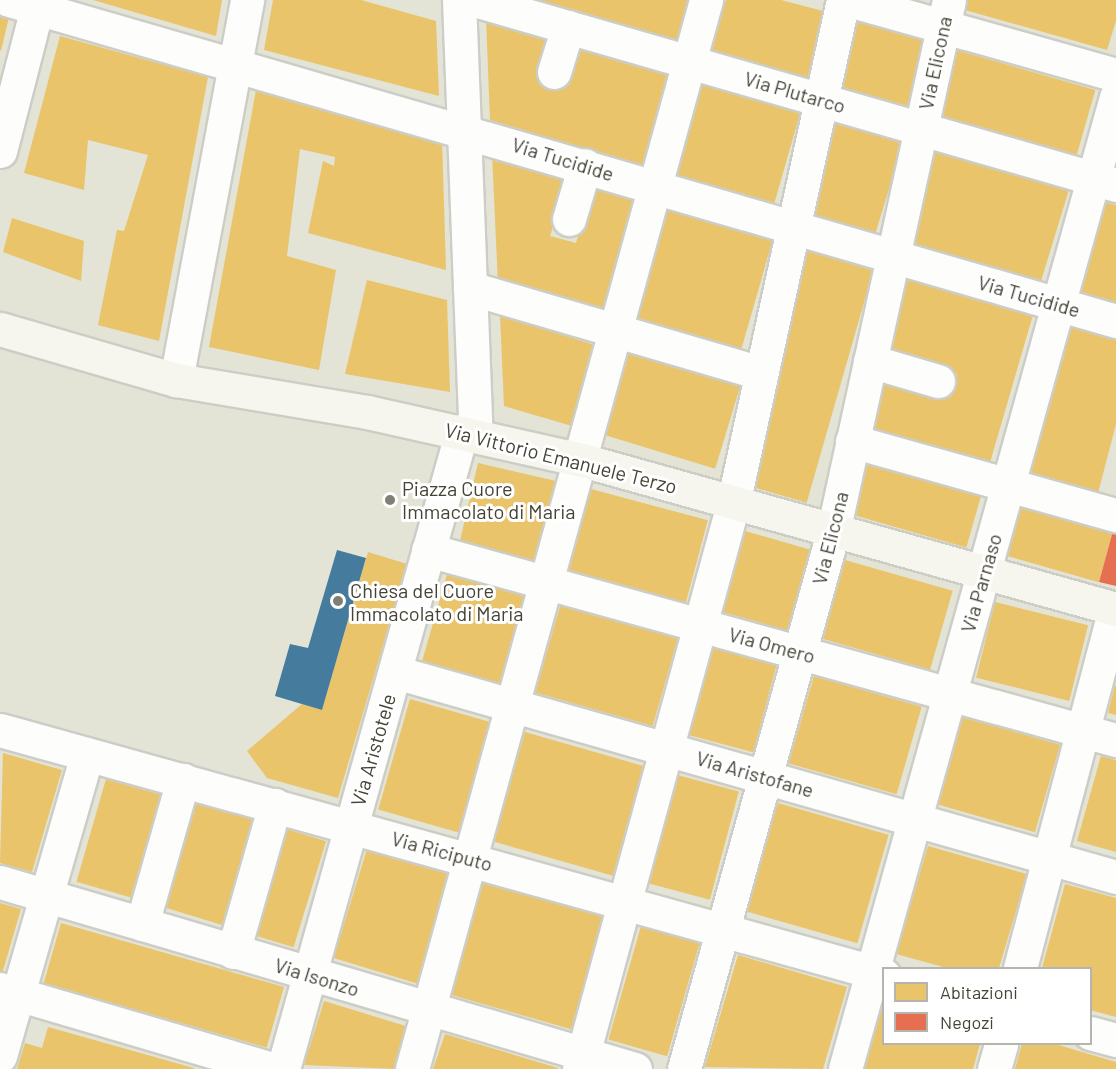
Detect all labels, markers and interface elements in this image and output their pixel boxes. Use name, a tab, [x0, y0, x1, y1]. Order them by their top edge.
street label: Via Elicona	[913, 14, 957, 112]
street label: Via Plutarco	[742, 66, 848, 118]
street label: Via Tucidide	[509, 132, 617, 186]
street label: Via Tucidide	[975, 270, 1083, 322]
street label: Via Vittorio Emanuele Terzo	[442, 418, 680, 498]
place label: Piazza Cuore Immacolato di Maria	[402, 476, 575, 523]
street label: Via Elicona	[807, 489, 853, 587]
marker: Piazza Cuore Immacolato di Maria	[383, 493, 397, 507]
street label: Via Parnaso	[955, 531, 1007, 635]
place label: Chiesa del Cuore Immacolato di Maria	[350, 578, 523, 625]
marker: Chiesa del Cuore Immacolato di Maria	[331, 594, 345, 608]
street label: Via Omero	[726, 622, 818, 668]
street label: Via Aristotele	[345, 691, 401, 809]
street label: Via Aristofane	[693, 746, 817, 802]
street label: Via Riciputo	[389, 826, 495, 876]
street label: Via Isonzo	[272, 953, 362, 1001]
legend	[882, 967, 1092, 1045]
text: Abitazioni	[940, 981, 1018, 1003]
text: Negozi	[940, 1011, 994, 1033]

